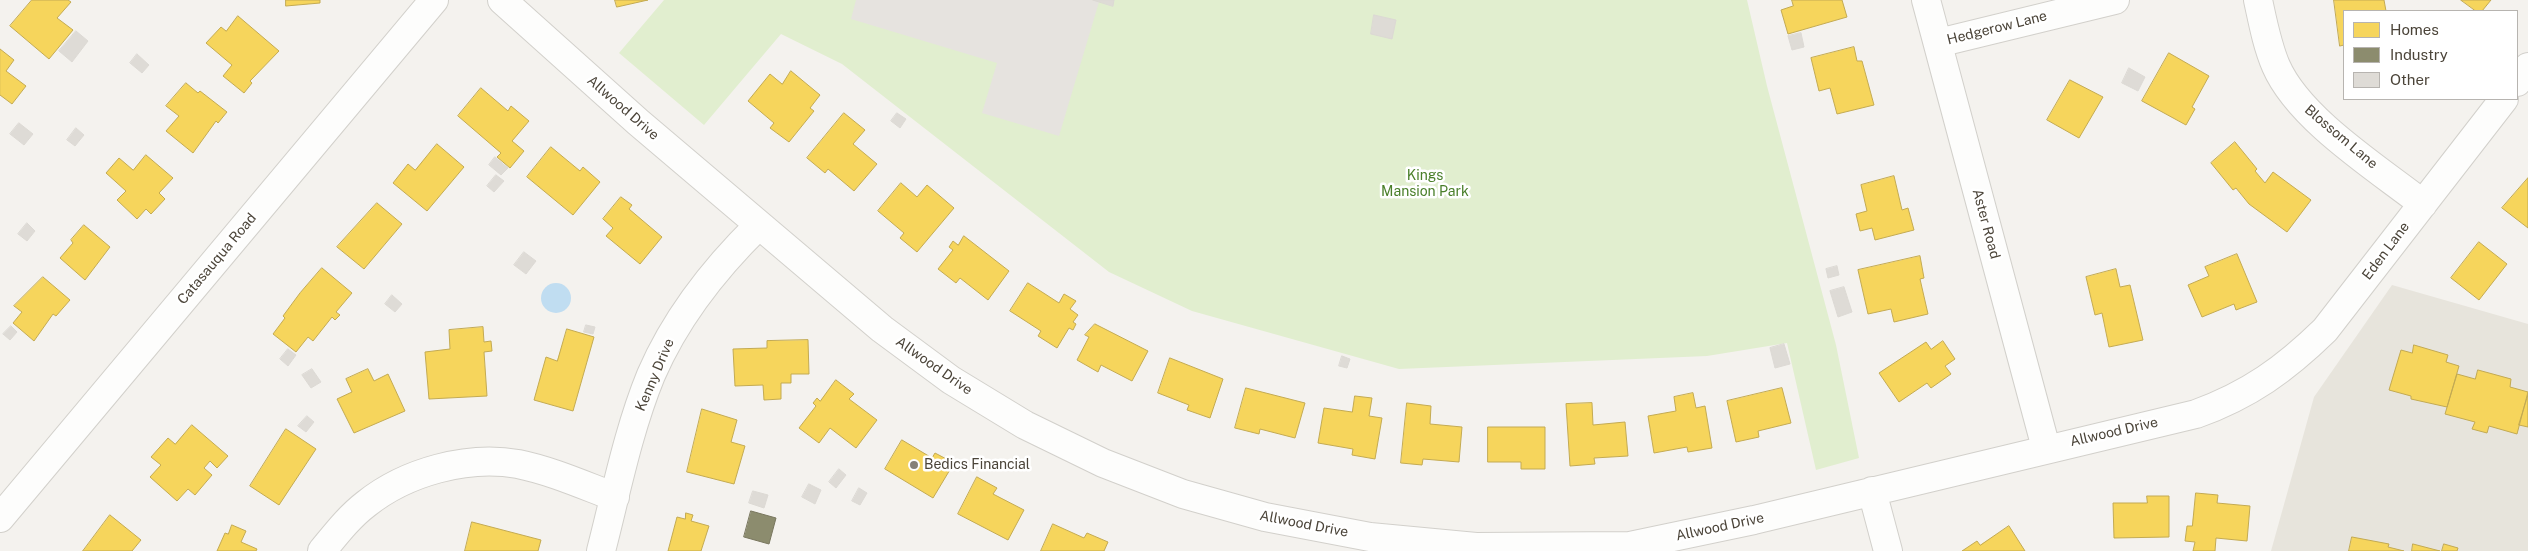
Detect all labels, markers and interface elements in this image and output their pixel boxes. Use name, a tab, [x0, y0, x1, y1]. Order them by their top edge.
street label: Hedgerow Lane	[1945, 7, 2049, 49]
legend	[2343, 10, 2518, 100]
text: Homes	[2390, 21, 2439, 38]
text: Industry	[2390, 46, 2448, 63]
text: Other	[2390, 71, 2430, 88]
street label: Allwood Drive	[584, 72, 662, 144]
street label: Blossom Lane	[2301, 102, 2381, 172]
park label: Kings Mansion Park	[1381, 168, 1469, 200]
street label: Aster Road	[1969, 187, 2003, 261]
street label: Catasauqua Road	[174, 210, 260, 308]
street label: Eden Lane	[2359, 219, 2413, 283]
street label: Allwood Drive	[892, 333, 976, 399]
street label: Kenny Drive	[632, 336, 678, 414]
street label: Allwood Drive	[2068, 414, 2160, 450]
place label: Bedics Financial	[924, 457, 1030, 473]
marker: Bedics Financial	[908, 459, 920, 471]
street label: Allwood Drive	[1258, 507, 1350, 541]
street label: Allwood Drive	[1674, 509, 1766, 545]

